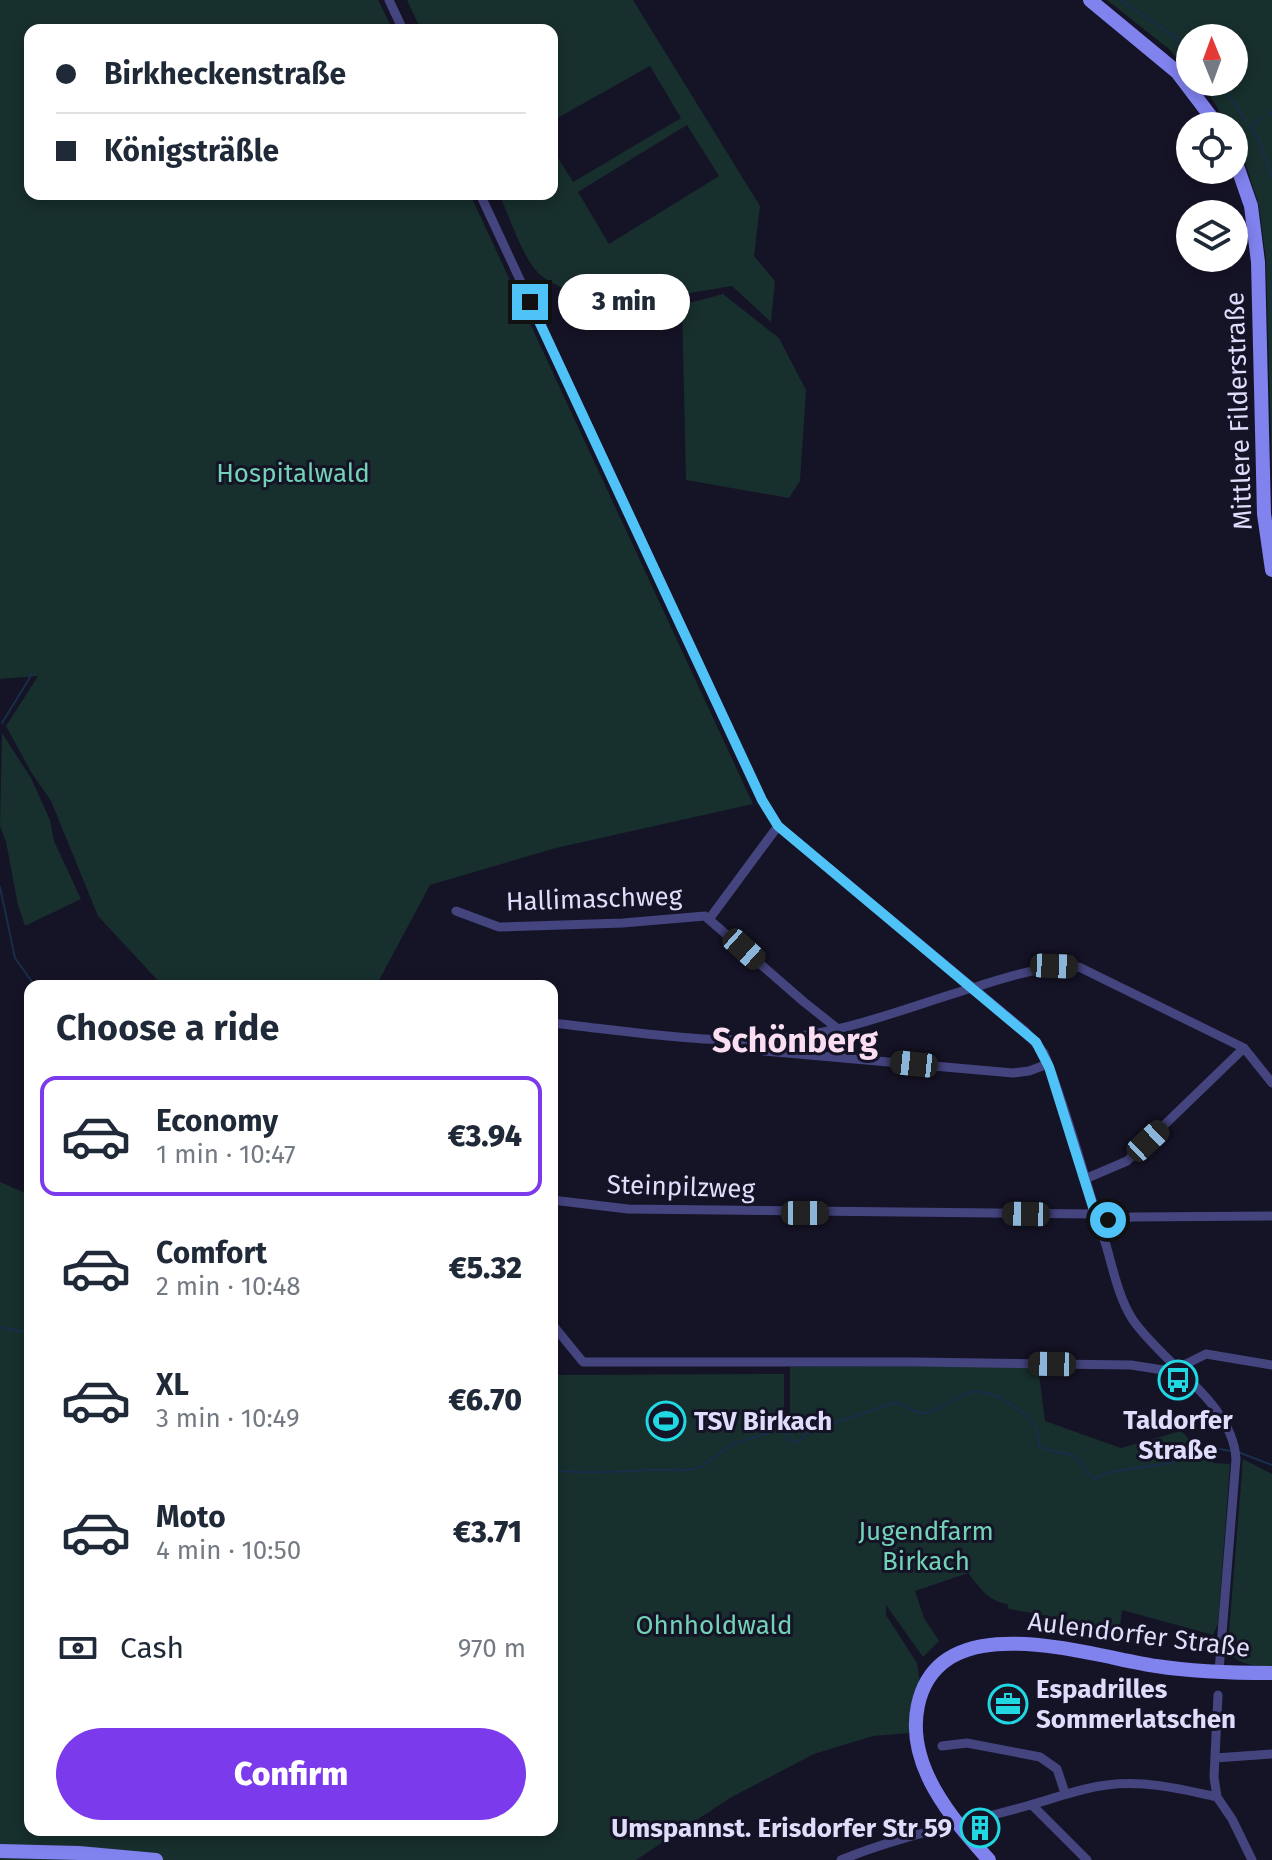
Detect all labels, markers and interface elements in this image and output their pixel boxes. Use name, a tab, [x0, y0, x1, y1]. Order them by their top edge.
north arrow	[1176, 24, 1248, 96]
map controls	[1176, 24, 1248, 272]
text: Birkheckenstraße	[104, 56, 346, 92]
button: locate	[1176, 112, 1248, 184]
text: Königsträßle	[104, 133, 279, 169]
button: layers	[1176, 200, 1248, 272]
callout: 3 min	[558, 274, 690, 330]
route end	[512, 284, 548, 320]
text: 3 min	[592, 286, 656, 317]
street label: Mittlere Filderstraße	[1219, 291, 1259, 531]
park label: Hospitalwald	[216, 458, 370, 489]
street label: Hallimaschweg	[505, 880, 683, 918]
car	[718, 924, 770, 974]
car	[1030, 953, 1078, 979]
text: Choose a ride	[56, 1006, 279, 1050]
district label: Schönberg	[712, 1020, 878, 1061]
car	[889, 1050, 939, 1078]
icon: car	[60, 1100, 132, 1172]
text: Economy	[156, 1103, 278, 1139]
car	[1122, 1116, 1174, 1166]
text: €3.94	[448, 1118, 522, 1154]
text: 1 min · 10:47	[156, 1139, 296, 1170]
street label: Steinpilzweg	[606, 1169, 756, 1205]
car	[781, 1201, 829, 1225]
car	[1002, 1202, 1050, 1226]
route start	[1090, 1202, 1126, 1238]
icon: car	[60, 1232, 132, 1304]
text: Comfort	[156, 1235, 267, 1271]
text: €5.32	[449, 1250, 522, 1286]
text: 2 min · 10:48	[156, 1271, 301, 1302]
car	[1028, 1352, 1076, 1376]
bus stop icon: Taldorfer Straße	[1157, 1359, 1199, 1401]
icon: car	[60, 1364, 132, 1436]
text: XL	[156, 1367, 189, 1403]
text: €6.70	[449, 1382, 522, 1418]
sports icon: TSV Birkach	[645, 1400, 687, 1442]
text: 3 min · 10:49	[156, 1403, 300, 1434]
place label: Taldorfer Straße	[1123, 1405, 1233, 1466]
place label: TSV Birkach	[694, 1406, 832, 1437]
icon: car	[60, 1496, 132, 1568]
text: Moto	[156, 1499, 226, 1535]
text: €3.71	[453, 1514, 522, 1550]
park label: Jugendfarm Birkach	[858, 1516, 994, 1577]
text: 4 min · 10:50	[156, 1535, 301, 1566]
street label: Aulendorfer Straße	[1026, 1606, 1252, 1664]
park label: Ohnholdwald	[635, 1610, 793, 1641]
icon: cash	[56, 1626, 100, 1670]
text: Cash	[120, 1630, 184, 1666]
text: 970 m	[458, 1633, 526, 1664]
place label: Espadrilles Sommerlatschen	[1036, 1674, 1236, 1735]
office icon: Espadrilles Sommerlatschen	[987, 1683, 1029, 1725]
button: Confirm	[56, 1728, 526, 1820]
building icon: Umspannst. Erisdorfer Str 59	[959, 1807, 1001, 1849]
place label: Umspannst. Erisdorfer Str 59	[611, 1813, 952, 1844]

